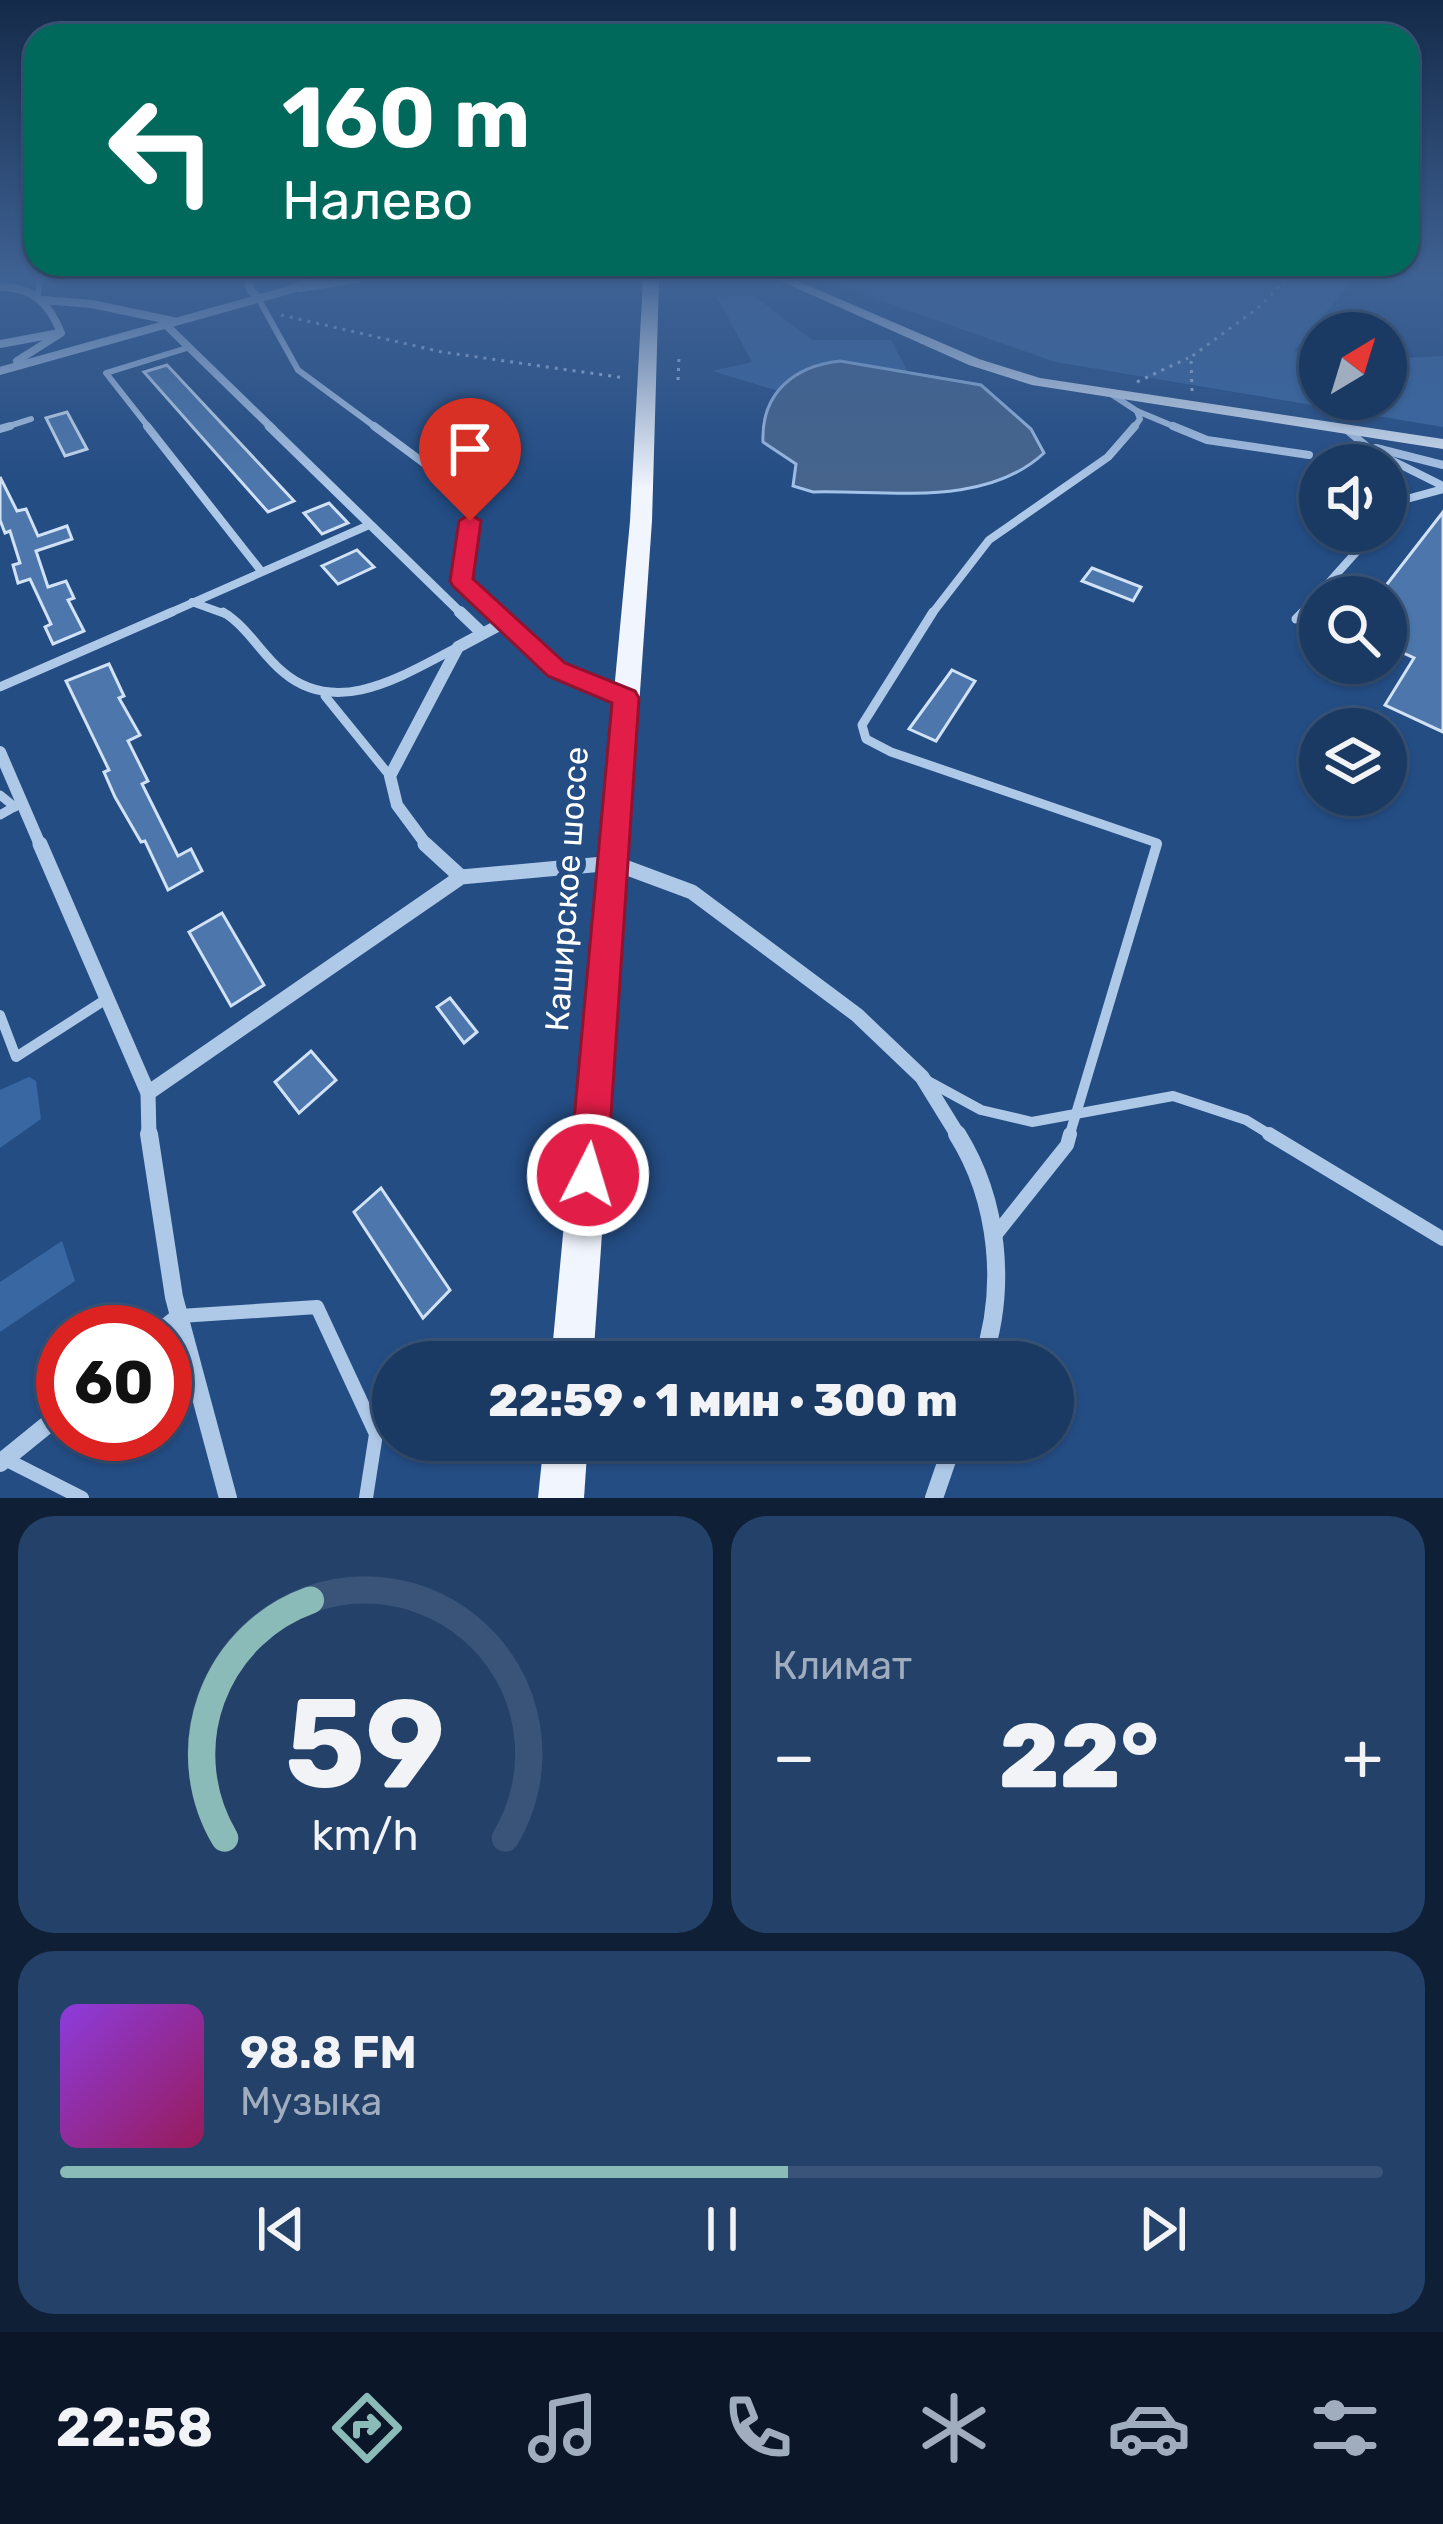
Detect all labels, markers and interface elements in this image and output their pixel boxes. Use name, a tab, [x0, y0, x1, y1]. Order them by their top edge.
text: 160 m	[282, 68, 530, 168]
icon: left	[84, 72, 240, 228]
text: Налево	[282, 169, 473, 233]
north arrow	[1299, 312, 1407, 420]
map controls	[1299, 312, 1407, 816]
pin	[419, 398, 521, 521]
icon: arrive	[437, 416, 503, 482]
button: sound	[1299, 444, 1407, 552]
button: search	[1299, 576, 1407, 684]
button: layers	[1299, 708, 1407, 816]
street label: Каширское шоссе	[537, 745, 596, 1033]
position arrow	[525, 1112, 651, 1238]
speed limit sign: 60	[36, 1305, 192, 1461]
text: 22:59 · 1 мин · 300 m	[488, 1374, 958, 1427]
text: Климат	[773, 1643, 912, 1689]
text: 59	[285, 1670, 446, 1818]
text: 22°	[999, 1703, 1158, 1810]
text: −	[773, 1717, 815, 1796]
text: +	[1342, 1717, 1383, 1796]
text: km/h	[312, 1809, 419, 1860]
text: 98.8 FM	[240, 2026, 417, 2079]
text: Музыка	[240, 2079, 382, 2125]
icon: previous	[248, 2196, 314, 2262]
icon: pause	[689, 2196, 755, 2262]
icon: next	[1130, 2196, 1196, 2262]
icon: directions	[325, 2386, 409, 2470]
icon: music	[521, 2386, 605, 2470]
icon: phone	[716, 2386, 800, 2470]
icon: climate	[912, 2386, 996, 2470]
icon: car	[1107, 2386, 1191, 2470]
icon: filters	[1303, 2386, 1387, 2470]
text: 22:58	[56, 2396, 213, 2460]

